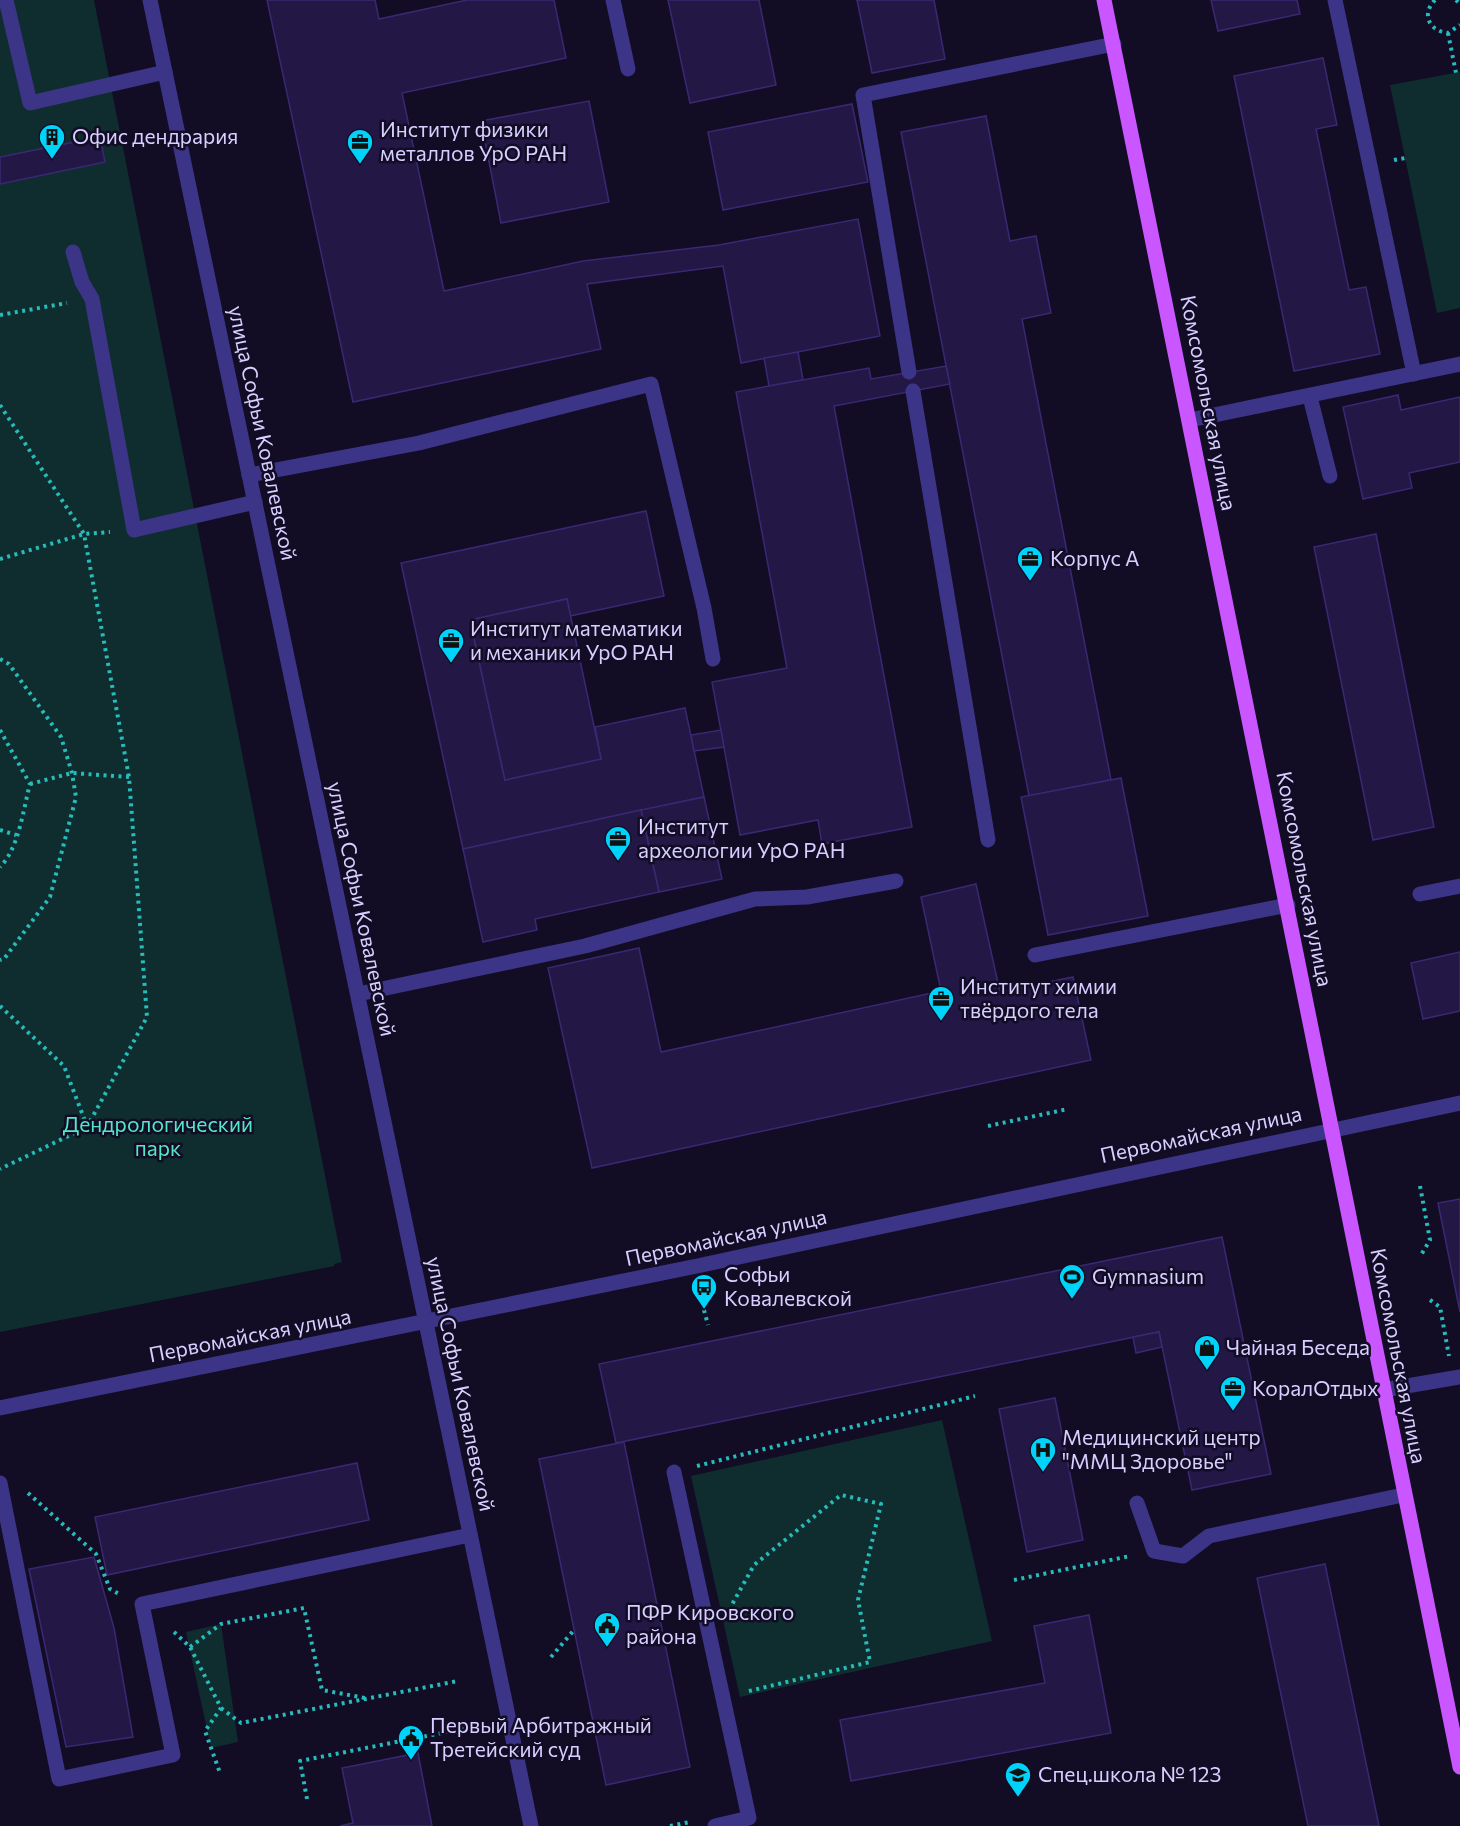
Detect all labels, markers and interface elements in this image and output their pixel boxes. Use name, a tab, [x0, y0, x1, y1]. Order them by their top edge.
place label: Институт физики металлов УрО РАН	[380, 116, 567, 165]
building icon: Офис дендрария	[37, 122, 67, 160]
place label: Офис дендрария	[72, 123, 238, 148]
office icon: Институт физики металлов УрО РАН	[345, 127, 375, 165]
street label: Комсомольская улица	[1176, 293, 1243, 512]
street label: улица Софьи Ковалевской	[224, 303, 303, 562]
office icon: Корпус А	[1015, 544, 1045, 582]
place label: Корпус А	[1050, 545, 1140, 570]
place label: Институт математики и механики УрО РАН	[470, 615, 682, 664]
office icon: Институт математики и механики УрО РАН	[436, 626, 466, 664]
street label: Комсомольская улица	[1272, 769, 1339, 988]
street label: улица Софьи Ковалевской	[323, 779, 402, 1038]
place label: Институт археологии УрО РАН	[638, 813, 846, 862]
office icon: Институт археологии УрО РАН	[603, 824, 633, 862]
place label: Институт химии твёрдого тела	[960, 973, 1117, 1022]
office icon: Институт химии твёрдого тела	[926, 984, 956, 1022]
street label: Первомайская улица	[1098, 1100, 1304, 1167]
park label: Дендрологический парк	[63, 1111, 253, 1160]
street label: Первомайская улица	[623, 1203, 829, 1270]
street label: Комсомольская улица	[1366, 1246, 1433, 1465]
street label: улица Софьи Ковалевской	[422, 1254, 501, 1513]
place label: Софьи Ковалевской	[724, 1261, 852, 1310]
sports icon: Gymnasium	[1057, 1262, 1087, 1300]
place label: Gymnasium	[1092, 1263, 1204, 1288]
bus stop icon: Софьи Ковалевской	[689, 1272, 719, 1310]
street label: Первомайская улица	[146, 1303, 353, 1366]
shop icon: Чайная Беседа	[1192, 1333, 1222, 1371]
place label: Чайная Беседа	[1226, 1334, 1370, 1359]
office icon: КоралОтдых	[1218, 1374, 1248, 1412]
place label: КоралОтдых	[1252, 1375, 1378, 1400]
place label: Медицинский центр "ММЦ Здоровье"	[1062, 1424, 1261, 1473]
hospital icon: Медицинский центр "ММЦ Здоровье"	[1028, 1435, 1058, 1473]
place label: ПФР Кировского района	[626, 1599, 794, 1648]
public building icon: ПФР Кировского района	[592, 1610, 622, 1648]
place label: Первый Арбитражный Третейский суд	[430, 1712, 652, 1761]
public building icon: Первый Арбитражный Третейский суд	[396, 1723, 426, 1761]
school or university icon: Спец.школа № 123	[1003, 1760, 1033, 1798]
place label: Спец.школа № 123	[1038, 1761, 1221, 1786]

